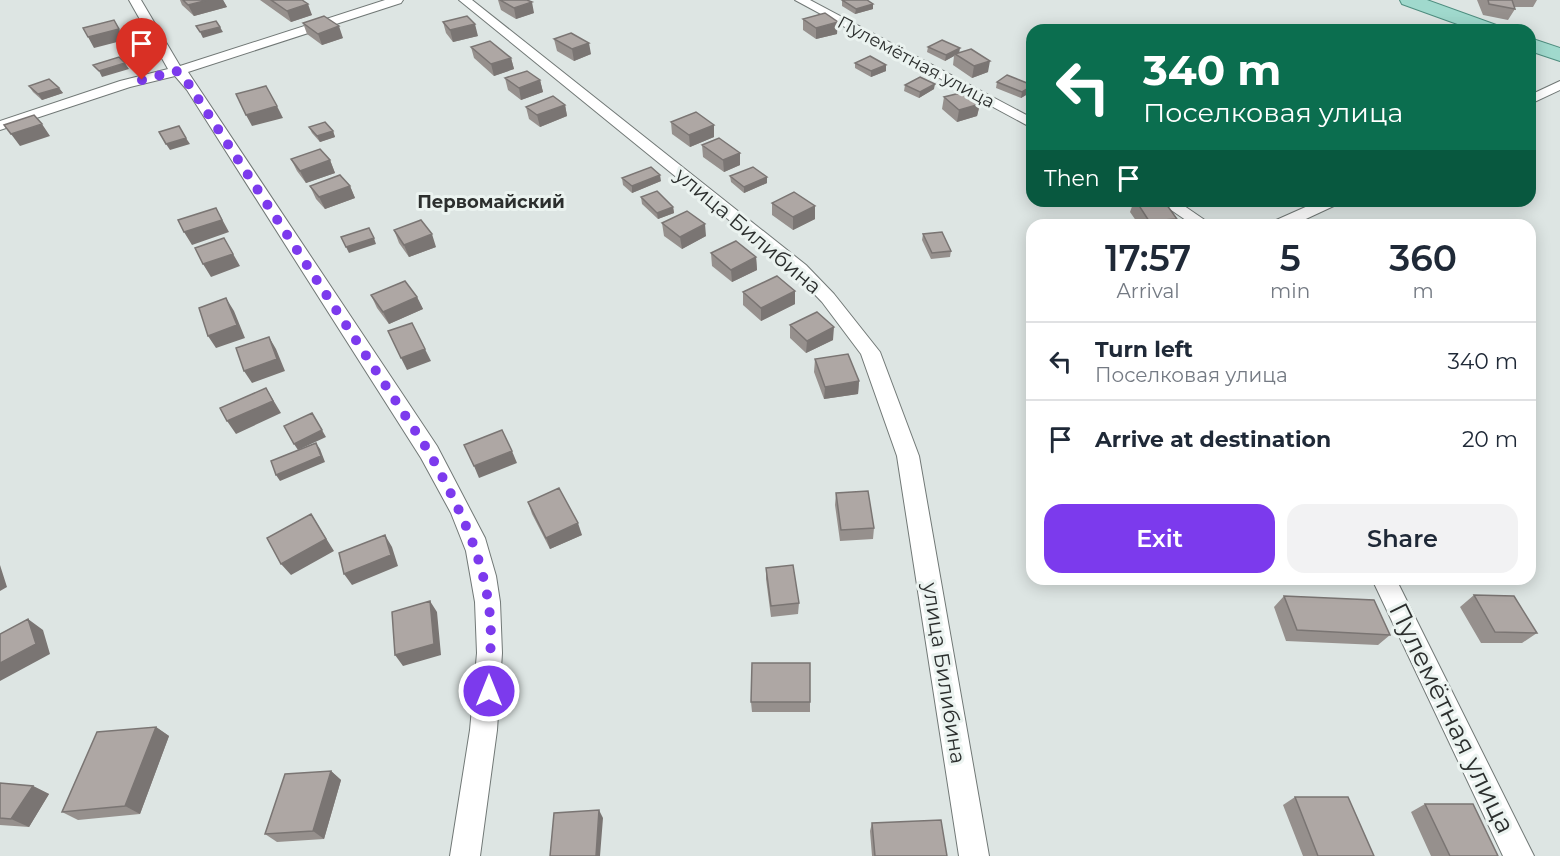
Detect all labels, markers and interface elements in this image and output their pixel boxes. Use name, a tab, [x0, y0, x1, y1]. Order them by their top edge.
street label: Пулемётная улица	[834, 11, 998, 113]
pin	[116, 18, 167, 80]
icon: arrive	[125, 27, 158, 60]
text: 340 m	[1143, 44, 1281, 96]
icon: left	[1044, 48, 1122, 126]
text: Поселковая улица	[1143, 96, 1403, 129]
street label: улица Билибина	[669, 162, 827, 299]
icon: arrive	[1112, 162, 1145, 195]
text: Then	[1044, 165, 1100, 192]
district label: Первомайский	[417, 191, 565, 213]
text: 17:57	[1105, 236, 1191, 280]
text: 5	[1280, 236, 1301, 280]
text: 360	[1389, 236, 1457, 280]
text: Arrival	[1117, 279, 1180, 303]
text: min	[1270, 279, 1310, 303]
text: m	[1412, 279, 1434, 303]
text: Turn left	[1095, 336, 1193, 363]
icon: left	[1044, 345, 1077, 378]
text: 340 m	[1447, 348, 1518, 375]
text: Поселковая улица	[1095, 363, 1288, 387]
icon: arrive	[1044, 423, 1077, 456]
text: Arrive at destination	[1095, 426, 1331, 453]
text: 20 m	[1462, 426, 1518, 453]
button: Exit	[1044, 504, 1275, 573]
button: Share	[1287, 504, 1518, 573]
street label: улица Билибина	[918, 580, 971, 765]
street label: Пулемётная улица	[1382, 597, 1522, 839]
position arrow	[457, 659, 521, 723]

